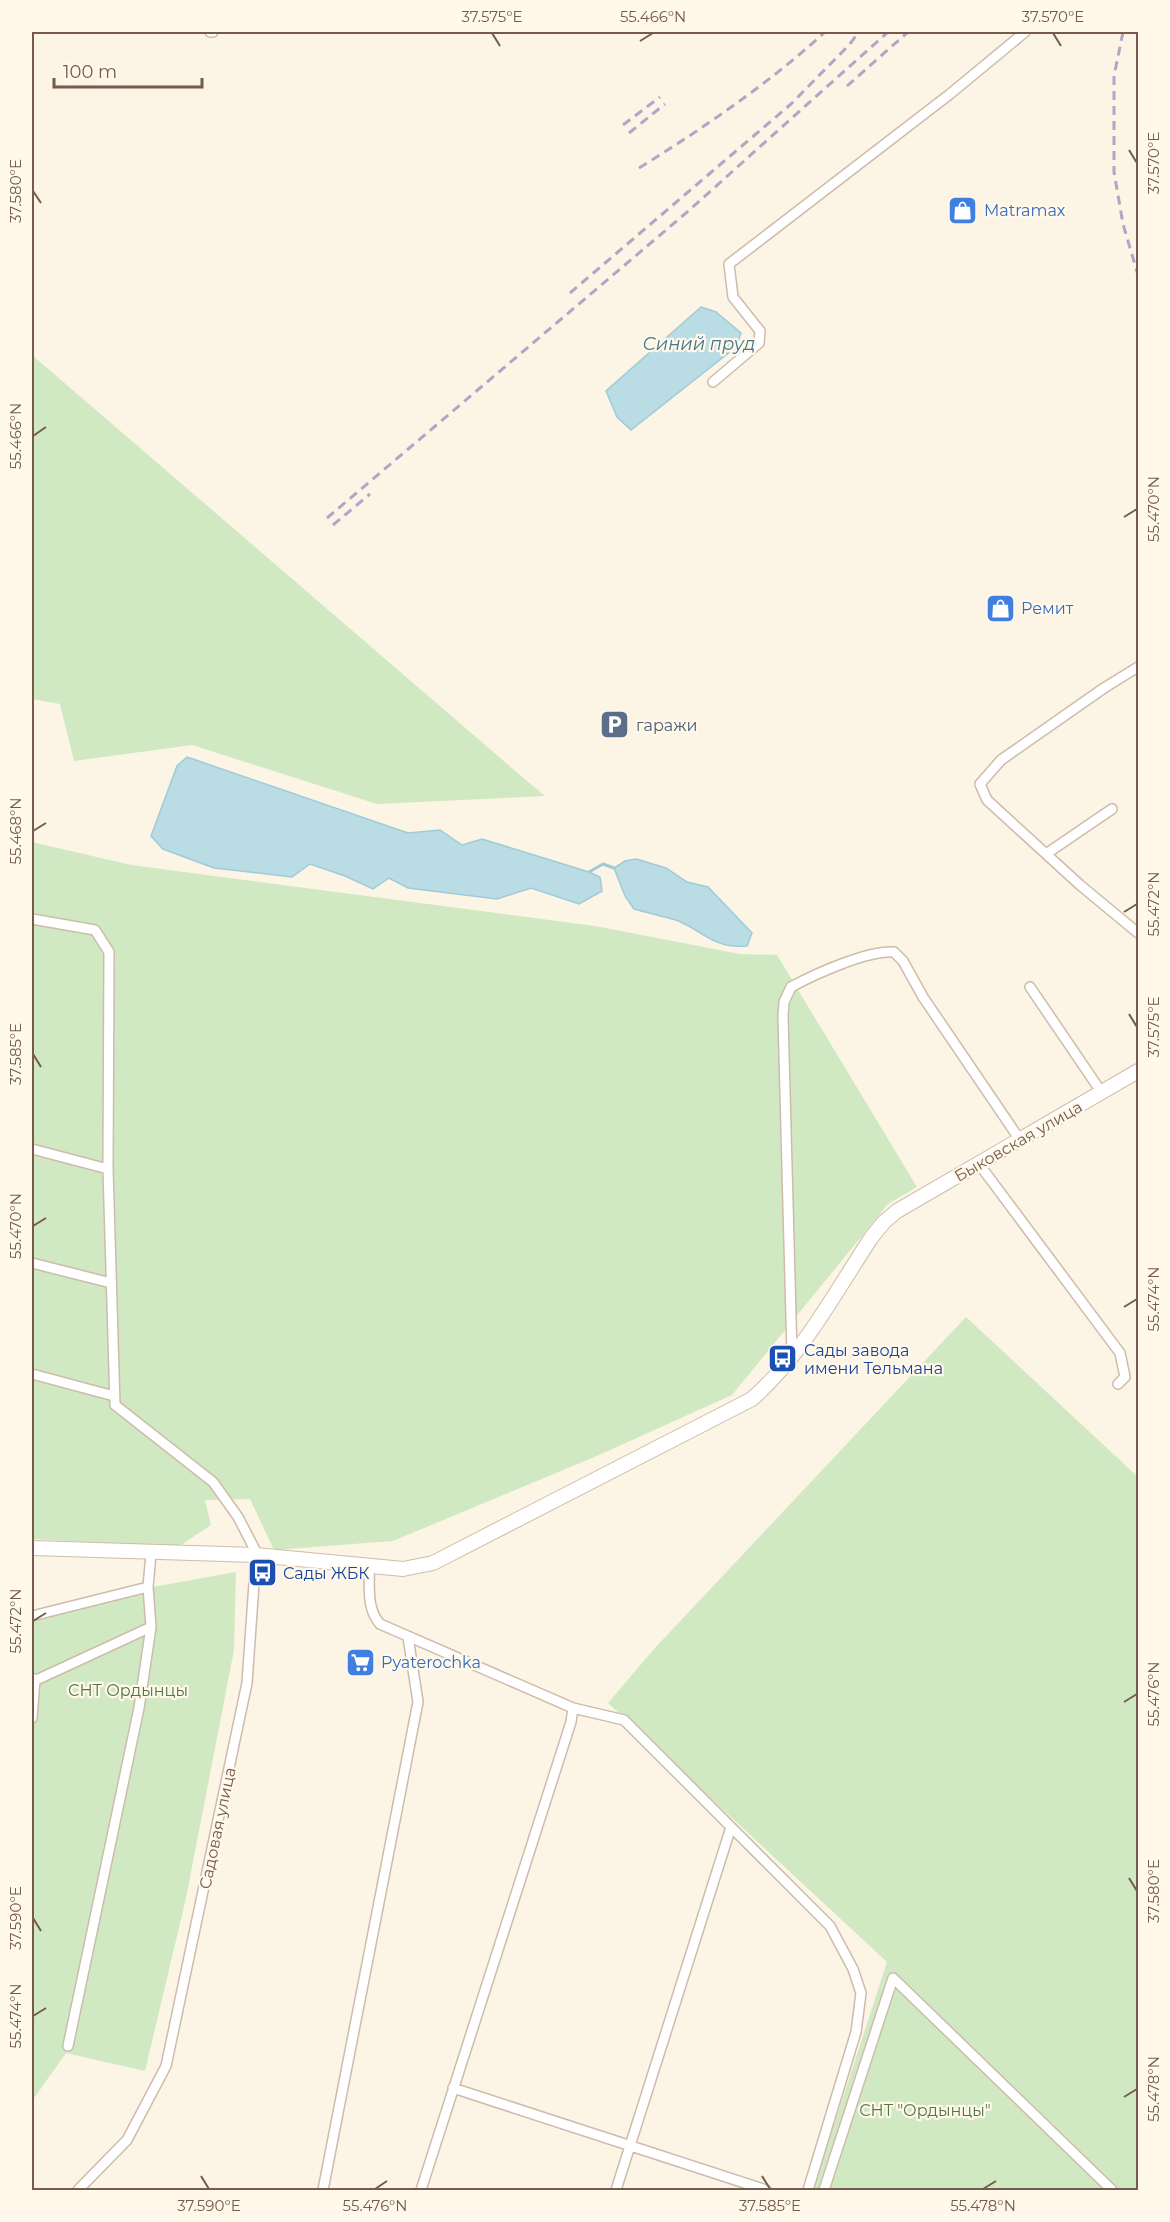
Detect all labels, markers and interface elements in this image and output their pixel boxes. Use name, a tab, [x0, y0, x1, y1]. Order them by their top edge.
text: 37.575°E	[462, 7, 522, 26]
text: 55.466°N	[620, 7, 686, 26]
text: 37.570°E	[1022, 7, 1084, 26]
scale bar	[54, 51, 202, 89]
text: 100 m	[63, 61, 117, 83]
text: 37.570°E	[1144, 132, 1163, 194]
text: 37.580°E	[6, 159, 25, 223]
shop icon: Matramax	[947, 194, 979, 226]
place label: Matramax	[984, 201, 1066, 220]
water label: Синий пруд	[643, 333, 755, 355]
text: 55.466°N	[6, 403, 25, 469]
text: 55.470°N	[1144, 476, 1163, 542]
shop icon: Ремит	[984, 592, 1016, 624]
place label: Ремит	[1021, 599, 1074, 618]
parking icon: гаражи	[599, 709, 631, 741]
place label: гаражи	[636, 716, 697, 735]
text: 55.468°N	[6, 798, 25, 865]
text: 55.472°N	[1144, 872, 1163, 936]
text: 37.575°E	[1144, 997, 1163, 1057]
text: 37.585°E	[6, 1023, 25, 1085]
street label: Быковская улица	[951, 1097, 1086, 1186]
text: 55.470°N	[6, 1193, 25, 1259]
text: 55.474°N	[1144, 1267, 1163, 1331]
place label: Сады завода имени Тельмана	[804, 1341, 943, 1378]
bus stop icon: Сады завода имени Тельмана	[767, 1343, 799, 1375]
bus stop icon: Сады ЖБК	[246, 1557, 278, 1589]
place label: Сады ЖБК	[283, 1564, 370, 1583]
text: 55.472°N	[6, 1589, 25, 1653]
supermarket icon: Pyaterochka	[344, 1646, 376, 1678]
place label: Pyaterochka	[381, 1653, 481, 1672]
text: 55.476°N	[1144, 1662, 1163, 1726]
park label: СНТ Ордынцы	[68, 1681, 188, 1700]
street label: Садовая улица	[195, 1765, 240, 1891]
text: 37.580°E	[1144, 1859, 1163, 1923]
text: 37.590°E	[6, 1886, 25, 1950]
text: 55.474°N	[6, 1984, 25, 2048]
text: 55.478°N	[1144, 2056, 1163, 2122]
park label: СНТ "Ордынцы"	[859, 2101, 991, 2120]
text: 37.590°E	[177, 2196, 241, 2215]
text: 55.476°N	[343, 2196, 407, 2215]
text: 37.585°E	[739, 2196, 801, 2215]
text: 55.478°N	[950, 2196, 1016, 2215]

